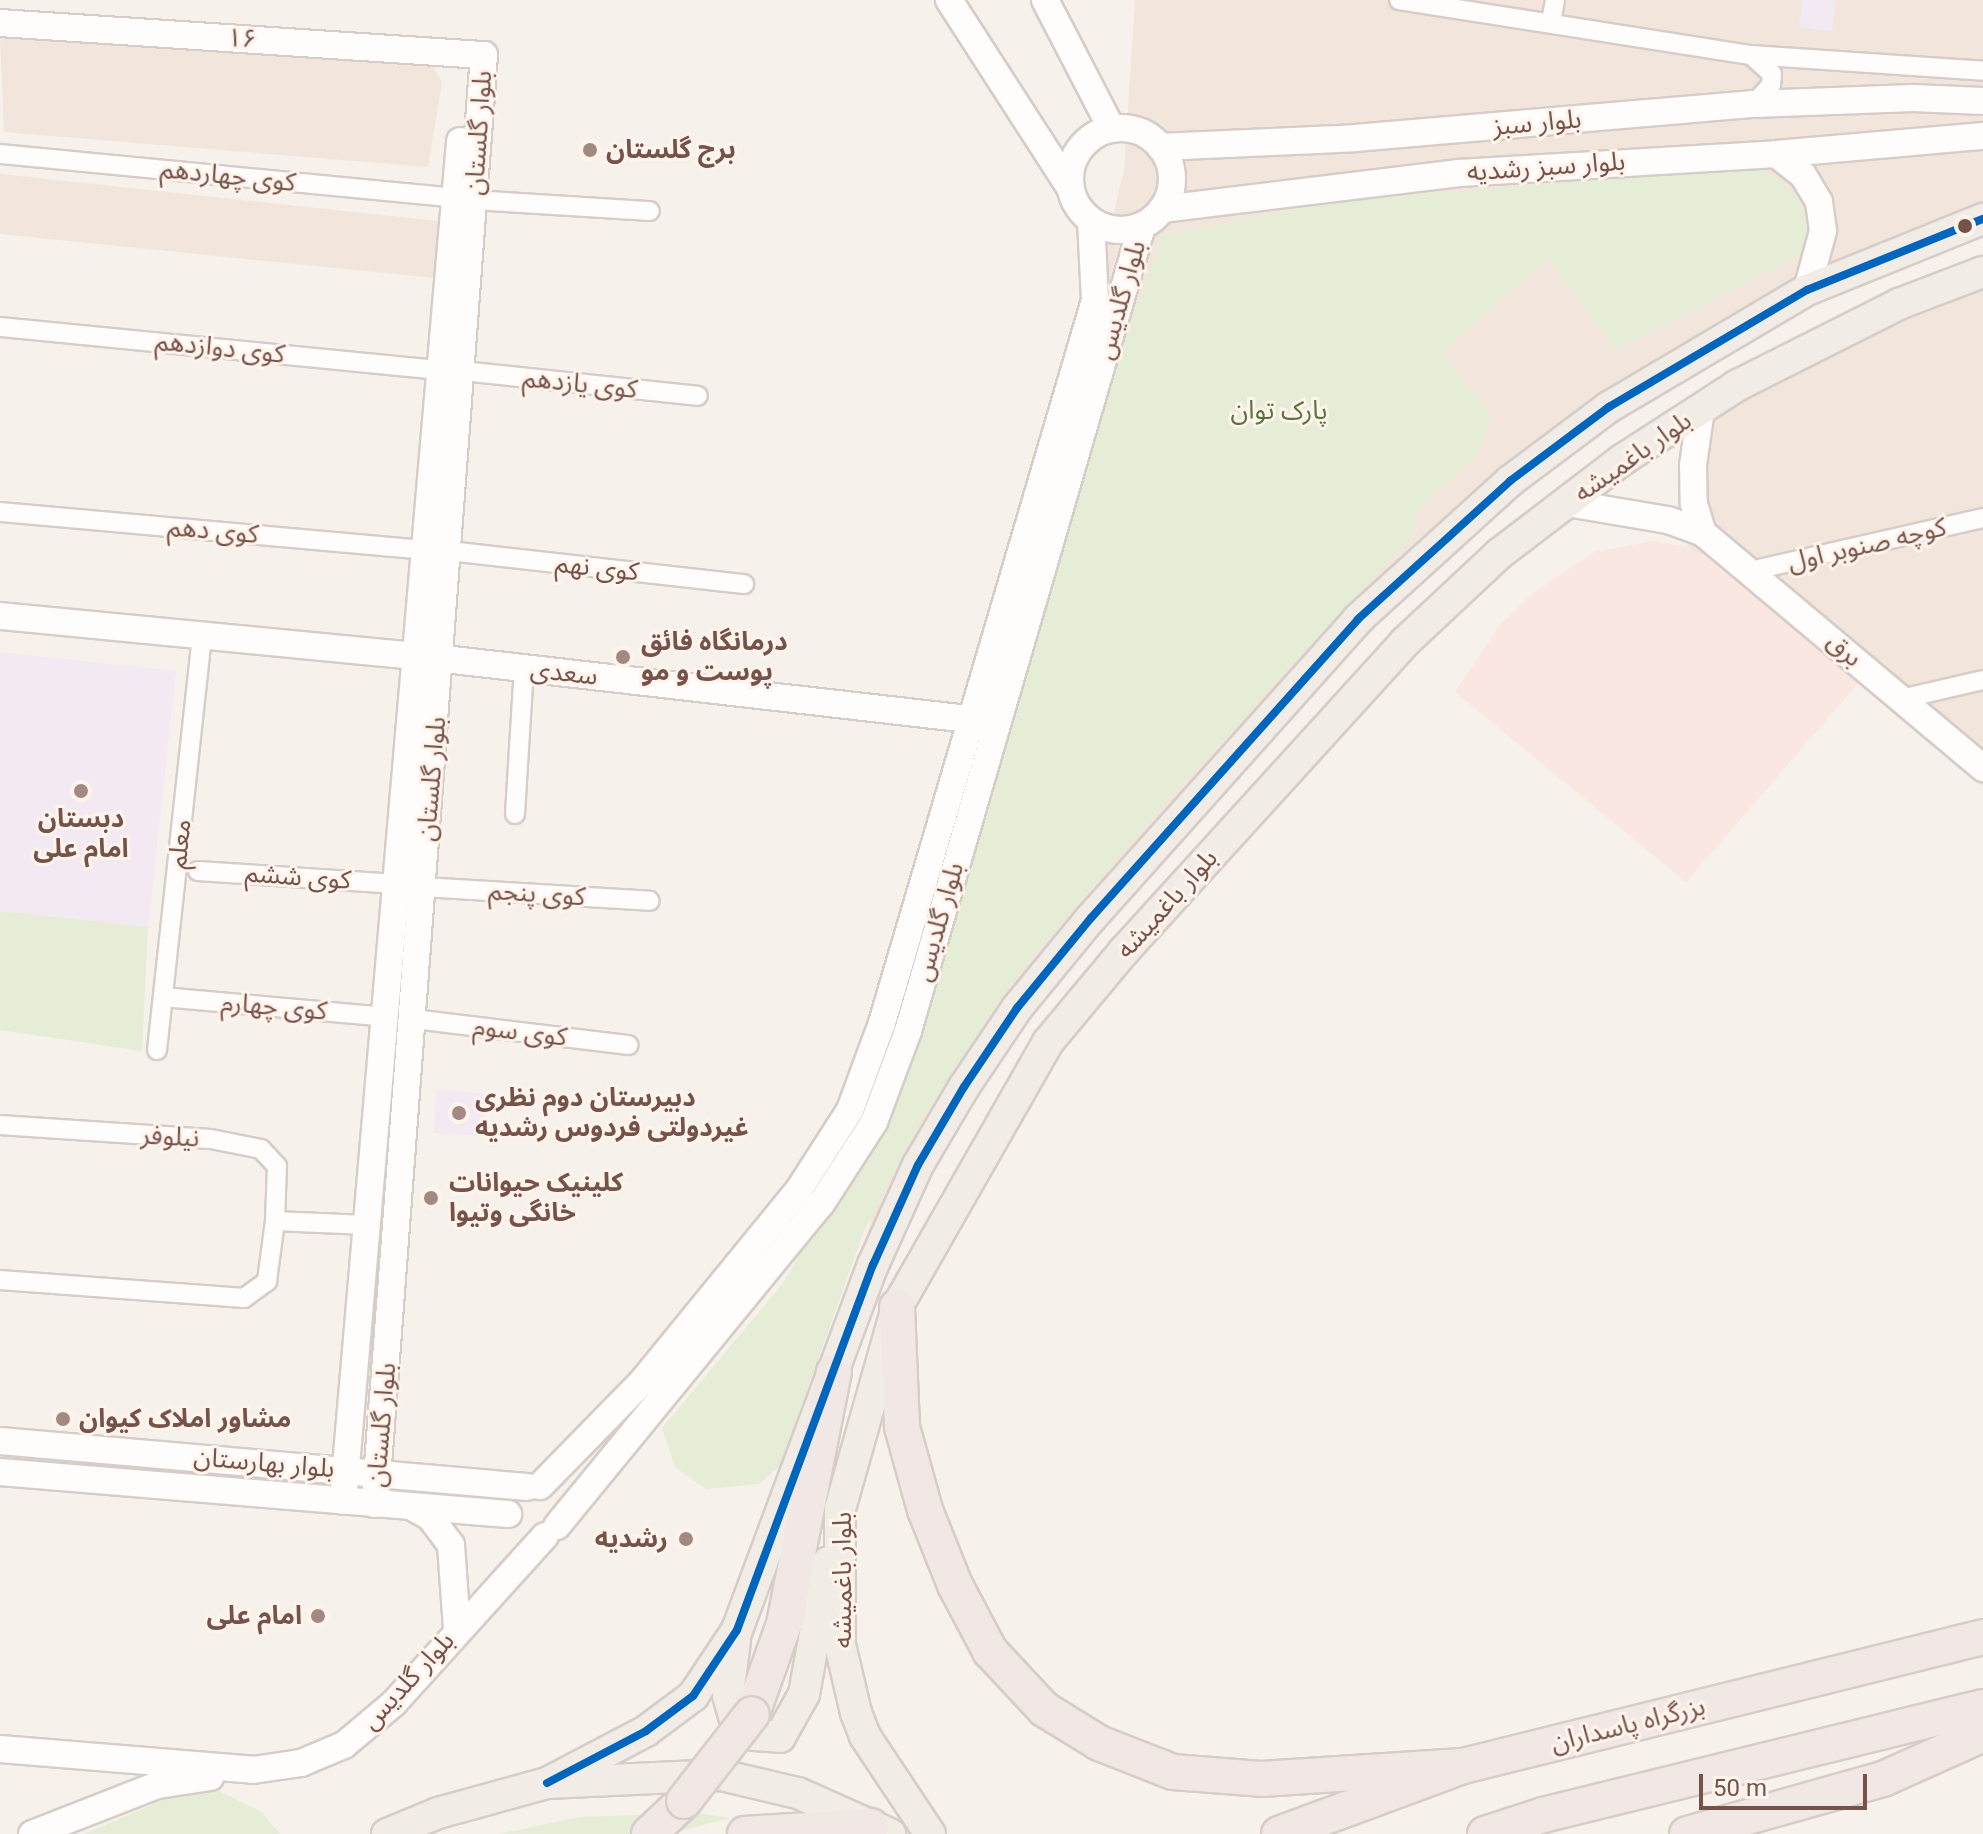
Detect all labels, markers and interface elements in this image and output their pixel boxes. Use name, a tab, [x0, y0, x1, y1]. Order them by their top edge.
street label: ۱۶	[226, 22, 258, 56]
street label: بلوار گلستان	[459, 70, 499, 196]
street label: بلوار سبز	[1491, 104, 1583, 142]
place label: برج گلستان	[606, 134, 736, 166]
marker: برج گلستان	[581, 141, 599, 159]
street label: بلوار سبز رشدیه	[1466, 146, 1626, 188]
street label: کوی چهاردهم	[159, 153, 297, 199]
unlabelled marker	[1957, 218, 1973, 234]
street label: بلوار گلدیس	[1089, 237, 1153, 363]
street label: کوی دوازدهم	[154, 326, 286, 370]
street label: کوی یازدهم	[521, 362, 639, 406]
park label: پارک توان	[1230, 395, 1328, 427]
street label: بلوار باغمیشه	[1568, 405, 1698, 509]
street label: کوی دهم	[166, 511, 260, 551]
street label: کوچه صنوبر اول	[1785, 512, 1949, 578]
street label: کوی نهم	[554, 548, 640, 588]
place label: درمانگاه فائق پوست و مو	[641, 626, 788, 688]
street label: برق	[1820, 626, 1868, 674]
marker: درمانگاه فائق پوست و مو	[612, 646, 634, 668]
street label: سعدی	[529, 654, 599, 692]
street label: بلوار گلستان	[411, 715, 453, 843]
marker: دبستان امام علی	[72, 782, 90, 800]
place label: دبستان امام علی	[33, 803, 129, 864]
street label: معلم	[162, 818, 198, 870]
street label: بلوار باغمیشه	[1110, 843, 1224, 965]
street label: کوی ششم	[244, 858, 352, 896]
street label: بلوار گلدیس	[907, 859, 971, 985]
street label: کوی پنجم	[488, 875, 586, 913]
street label: کوی چهارم	[220, 987, 328, 1027]
street label: کوی سوم	[471, 1011, 569, 1053]
place label: دبیرستان دوم نظری غیردولتی فردوس رشدیه	[475, 1082, 749, 1144]
marker: دبیرستان دوم نظری غیردولتی فردوس رشدیه	[450, 1104, 468, 1122]
street label: نیلوفر	[140, 1120, 200, 1154]
place label: کلینیک حیوانات خانگی وتیوا	[449, 1167, 623, 1228]
marker: کلینیک حیوانات خانگی وتیوا	[420, 1187, 442, 1209]
street label: بلوار گلستان	[361, 1361, 403, 1489]
place label: مشاور املاک کیوان	[79, 1403, 291, 1435]
marker: مشاور املاک کیوان	[54, 1410, 72, 1428]
street label: بلوار بهارستان	[192, 1441, 336, 1485]
street label: بلوار باغمیشه	[827, 1512, 859, 1648]
place label: رشدیه	[595, 1523, 668, 1555]
marker: رشدیه	[675, 1528, 697, 1550]
place label: امام علی	[207, 1600, 302, 1632]
marker: امام علی	[309, 1607, 327, 1625]
street label: بلوار گلدیس	[355, 1626, 461, 1736]
street label: بزرگراه پاسداران	[1548, 1691, 1708, 1759]
scale bar	[1703, 1758, 1871, 1808]
text: 50 m	[1713, 1774, 1767, 1802]

